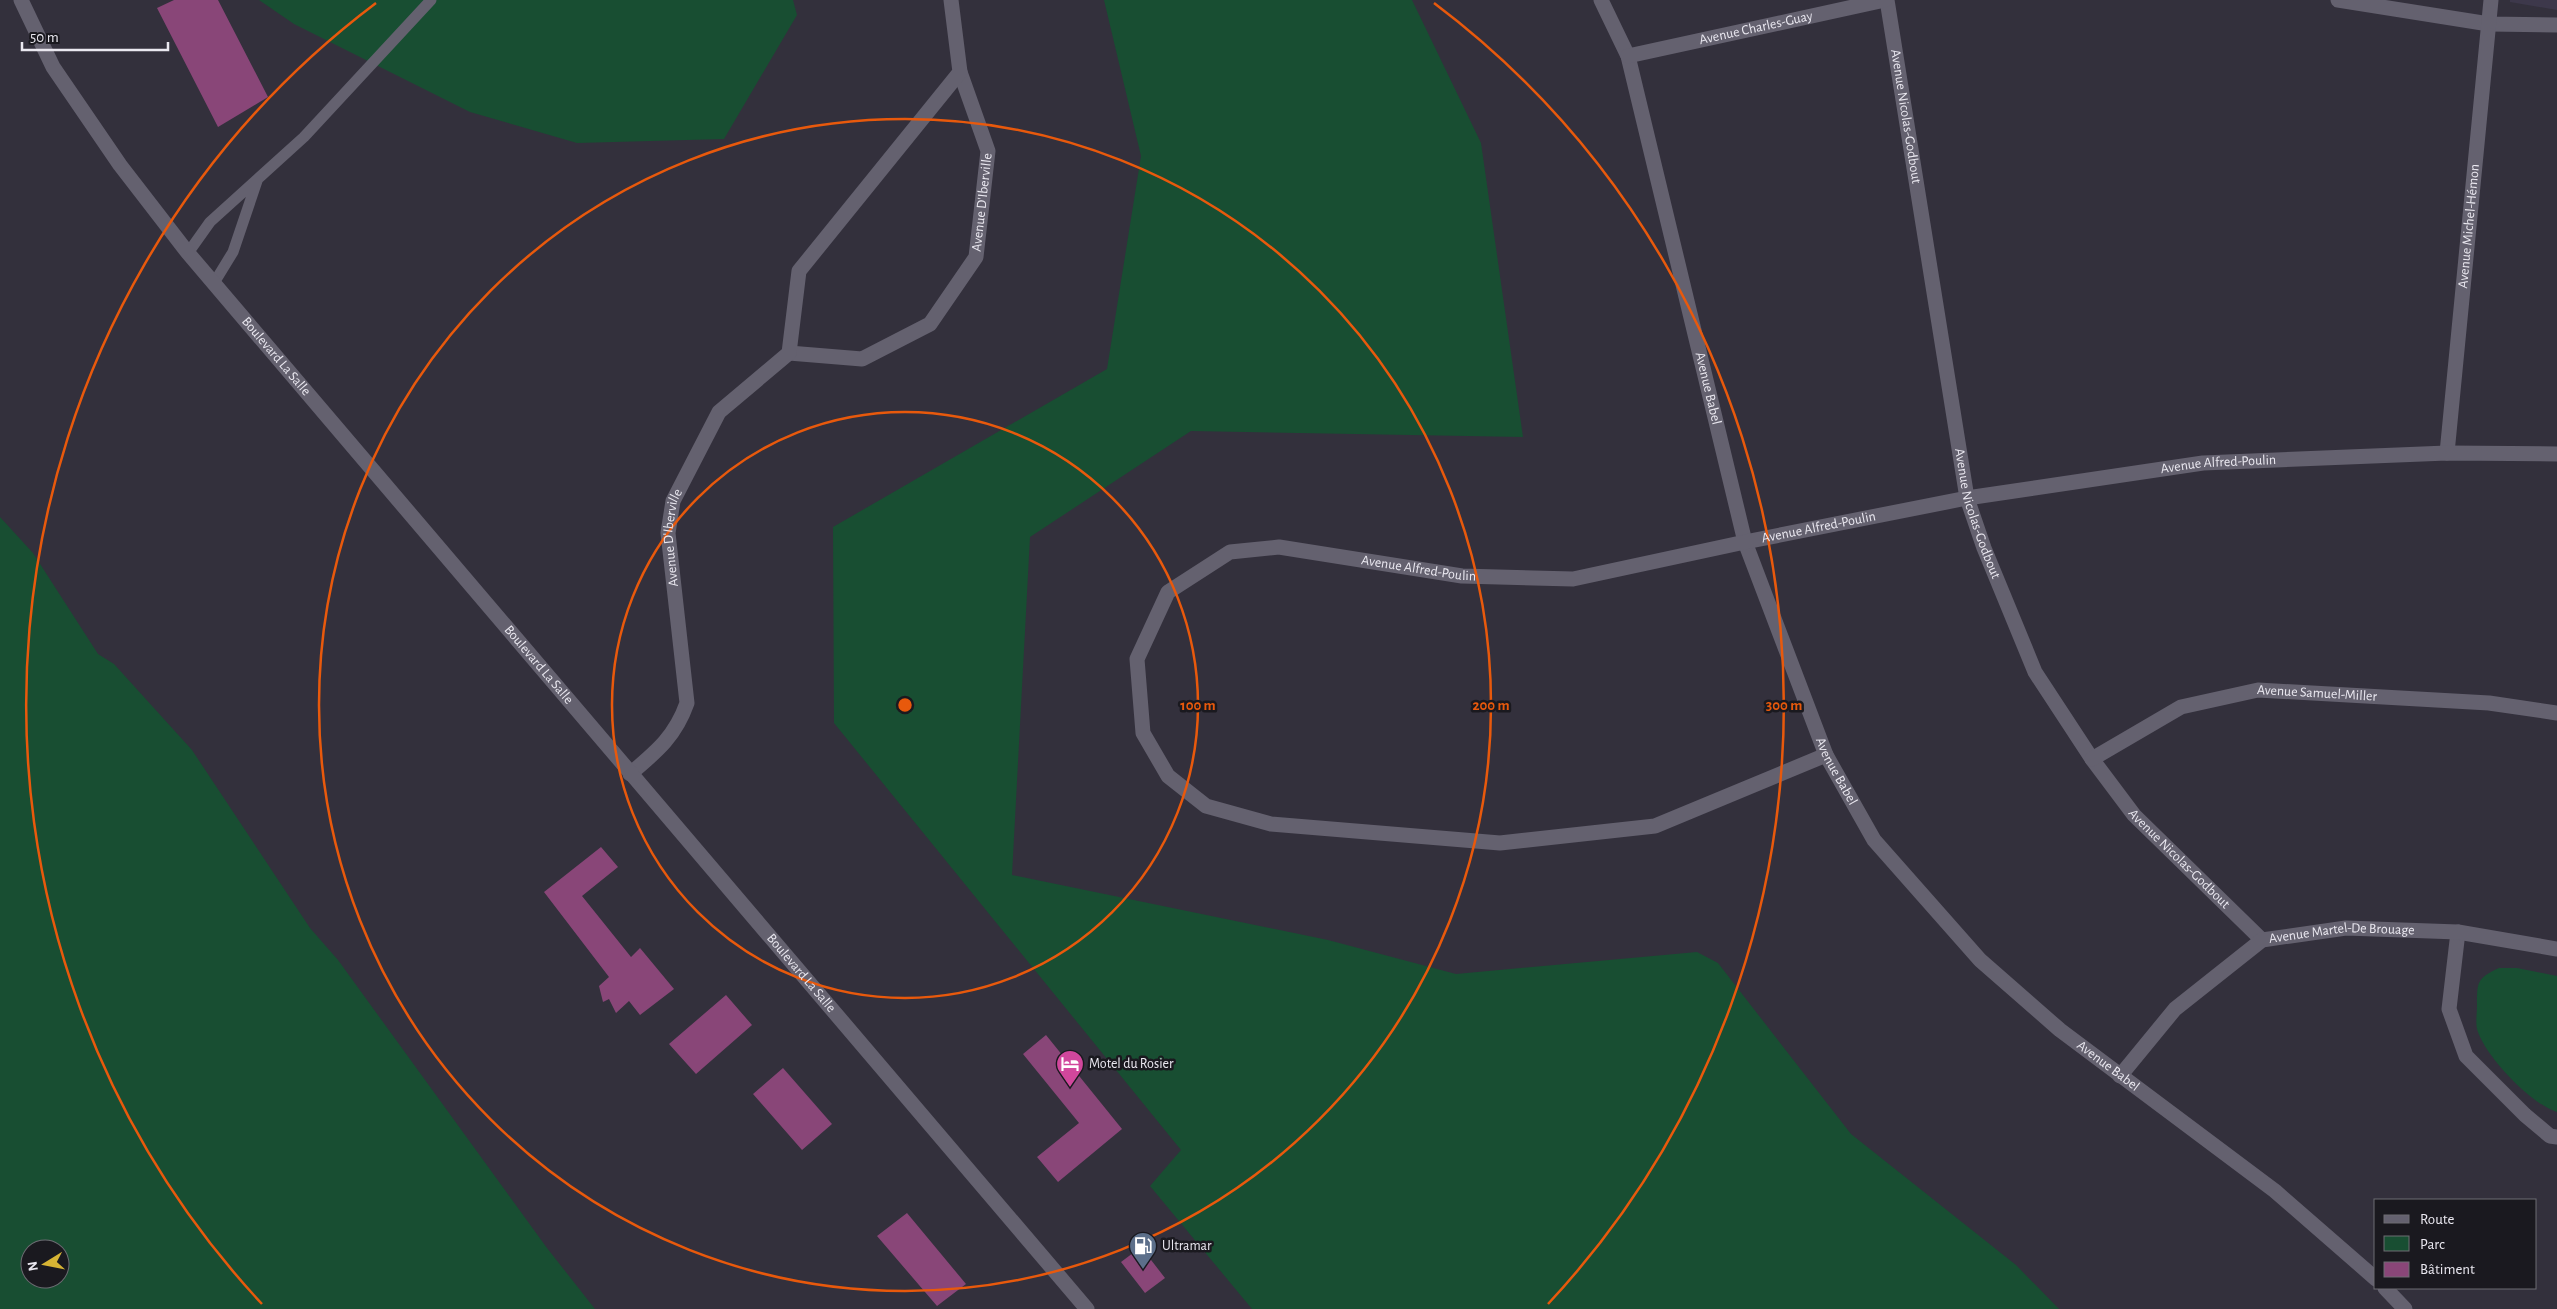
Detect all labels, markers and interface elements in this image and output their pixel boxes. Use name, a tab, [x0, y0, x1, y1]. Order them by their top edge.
street label: Avenue Charles-Guay	[1698, 9, 1814, 47]
scale bar	[22, 20, 169, 52]
text: 50 m	[30, 30, 59, 45]
street label: Avenue Nicolas-Godbout	[1888, 48, 1923, 185]
street label: Avenue D'Iberville	[970, 152, 995, 252]
street label: Avenue Michel-Hémon	[2456, 163, 2482, 289]
street label: Boulevard La Salle	[239, 314, 313, 398]
street label: Avenue Babel	[1693, 351, 1724, 426]
street label: Avenue Nicolas-Godbout	[1952, 447, 2003, 581]
street label: Avenue Alfred-Poulin	[2160, 453, 2276, 476]
street label: Avenue D'Iberville	[661, 486, 685, 588]
street label: Avenue Alfred-Poulin	[1761, 509, 1877, 546]
street label: Avenue Alfred-Poulin	[1360, 553, 1476, 583]
street label: Boulevard La Salle	[501, 623, 576, 707]
street label: Avenue Samuel-Miller	[2256, 683, 2378, 704]
centre of rings	[896, 696, 914, 714]
text: 100 m	[1180, 698, 1216, 713]
text: 200 m	[1472, 698, 1510, 713]
text: 300 m	[1766, 698, 1802, 713]
street label: Avenue Babel	[1813, 736, 1860, 807]
street label: Avenue Nicolas-Godbout	[2125, 807, 2233, 912]
street label: Avenue Martel-De Brouage	[2268, 921, 2415, 946]
street label: Boulevard La Salle	[764, 931, 838, 1015]
street label: Avenue Babel	[2074, 1038, 2142, 1094]
hotel icon: Motel du Rosier	[1055, 1049, 1085, 1088]
place label: Motel du Rosier	[1089, 1057, 1174, 1071]
legend	[2374, 1199, 2537, 1289]
text: Route	[2420, 1212, 2454, 1227]
fuel station icon: Ultramar	[1128, 1231, 1158, 1270]
text: Parc	[2420, 1237, 2445, 1252]
north arrow	[20, 1239, 70, 1289]
place label: Ultramar	[1162, 1239, 1212, 1253]
text: N	[25, 1260, 41, 1272]
text: Bâtiment	[2420, 1262, 2475, 1277]

